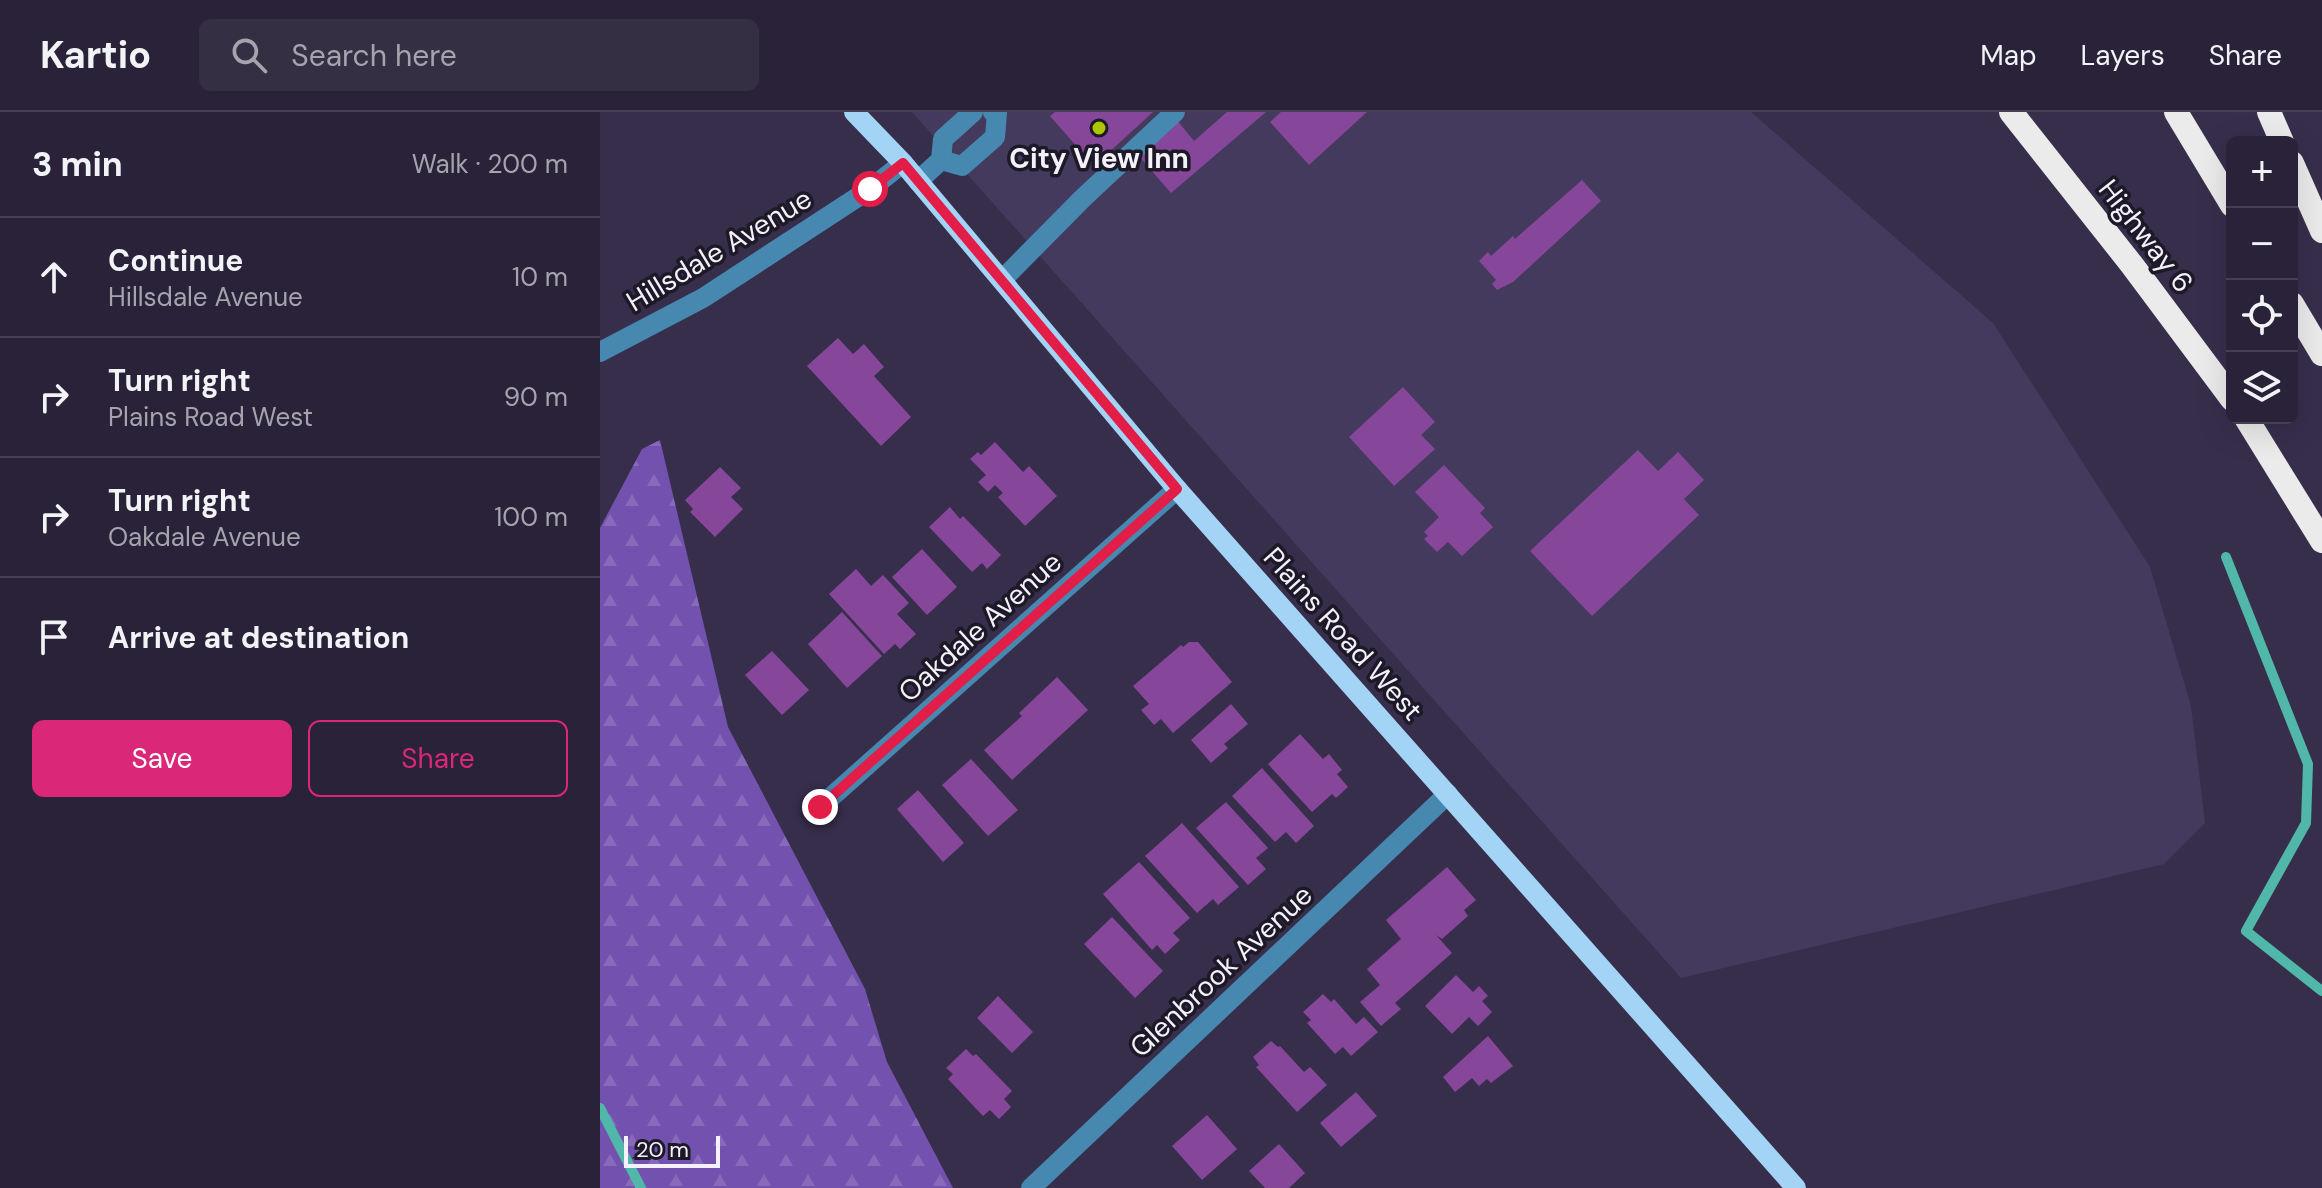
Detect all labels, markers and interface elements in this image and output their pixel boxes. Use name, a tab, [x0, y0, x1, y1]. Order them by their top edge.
search box	[199, 19, 759, 91]
text: Kartio	[40, 30, 151, 80]
icon: search	[227, 33, 271, 77]
text: Search here	[291, 36, 457, 75]
text: Map	[1980, 37, 2037, 74]
text: Layers	[2081, 37, 2165, 74]
text: Share	[2209, 37, 2282, 74]
marker: City View Inn	[1090, 119, 1108, 137]
map controls	[2226, 136, 2298, 424]
button: +	[2226, 136, 2298, 208]
place label: City View Inn	[1009, 140, 1189, 177]
text: 3 min	[32, 142, 123, 187]
text: Walk · 200 m	[412, 147, 568, 181]
route start	[852, 171, 888, 207]
street label: Highway 6	[2090, 172, 2202, 300]
street label: Hillsdale Avenue	[620, 180, 818, 320]
button: −	[2226, 208, 2298, 280]
text: Continue	[108, 241, 243, 280]
icon: ahead	[32, 255, 76, 299]
text: 10 m	[512, 260, 568, 294]
text: Hillsdale Avenue	[108, 280, 303, 314]
button: locate	[2226, 280, 2298, 352]
button: layers	[2226, 352, 2298, 424]
text: Turn right	[108, 361, 251, 400]
icon: right	[32, 375, 76, 419]
text: 90 m	[504, 380, 568, 414]
text: Plains Road West	[108, 400, 313, 434]
text: Turn right	[108, 481, 251, 520]
icon: right	[32, 495, 76, 539]
text: 100 m	[494, 500, 568, 534]
text: Oakdale Avenue	[108, 520, 301, 554]
street label: Plains Road West	[1255, 540, 1431, 728]
street label: Oakdale Avenue	[891, 544, 1069, 710]
icon: arrive	[32, 615, 76, 659]
text: Arrive at destination	[108, 618, 409, 657]
button: Save	[32, 720, 292, 797]
button: Share	[308, 720, 568, 797]
route end	[802, 789, 838, 825]
street label: Glenbrook Avenue	[1122, 877, 1320, 1065]
scale bar	[624, 1132, 720, 1168]
text: 20 m	[636, 1135, 689, 1164]

